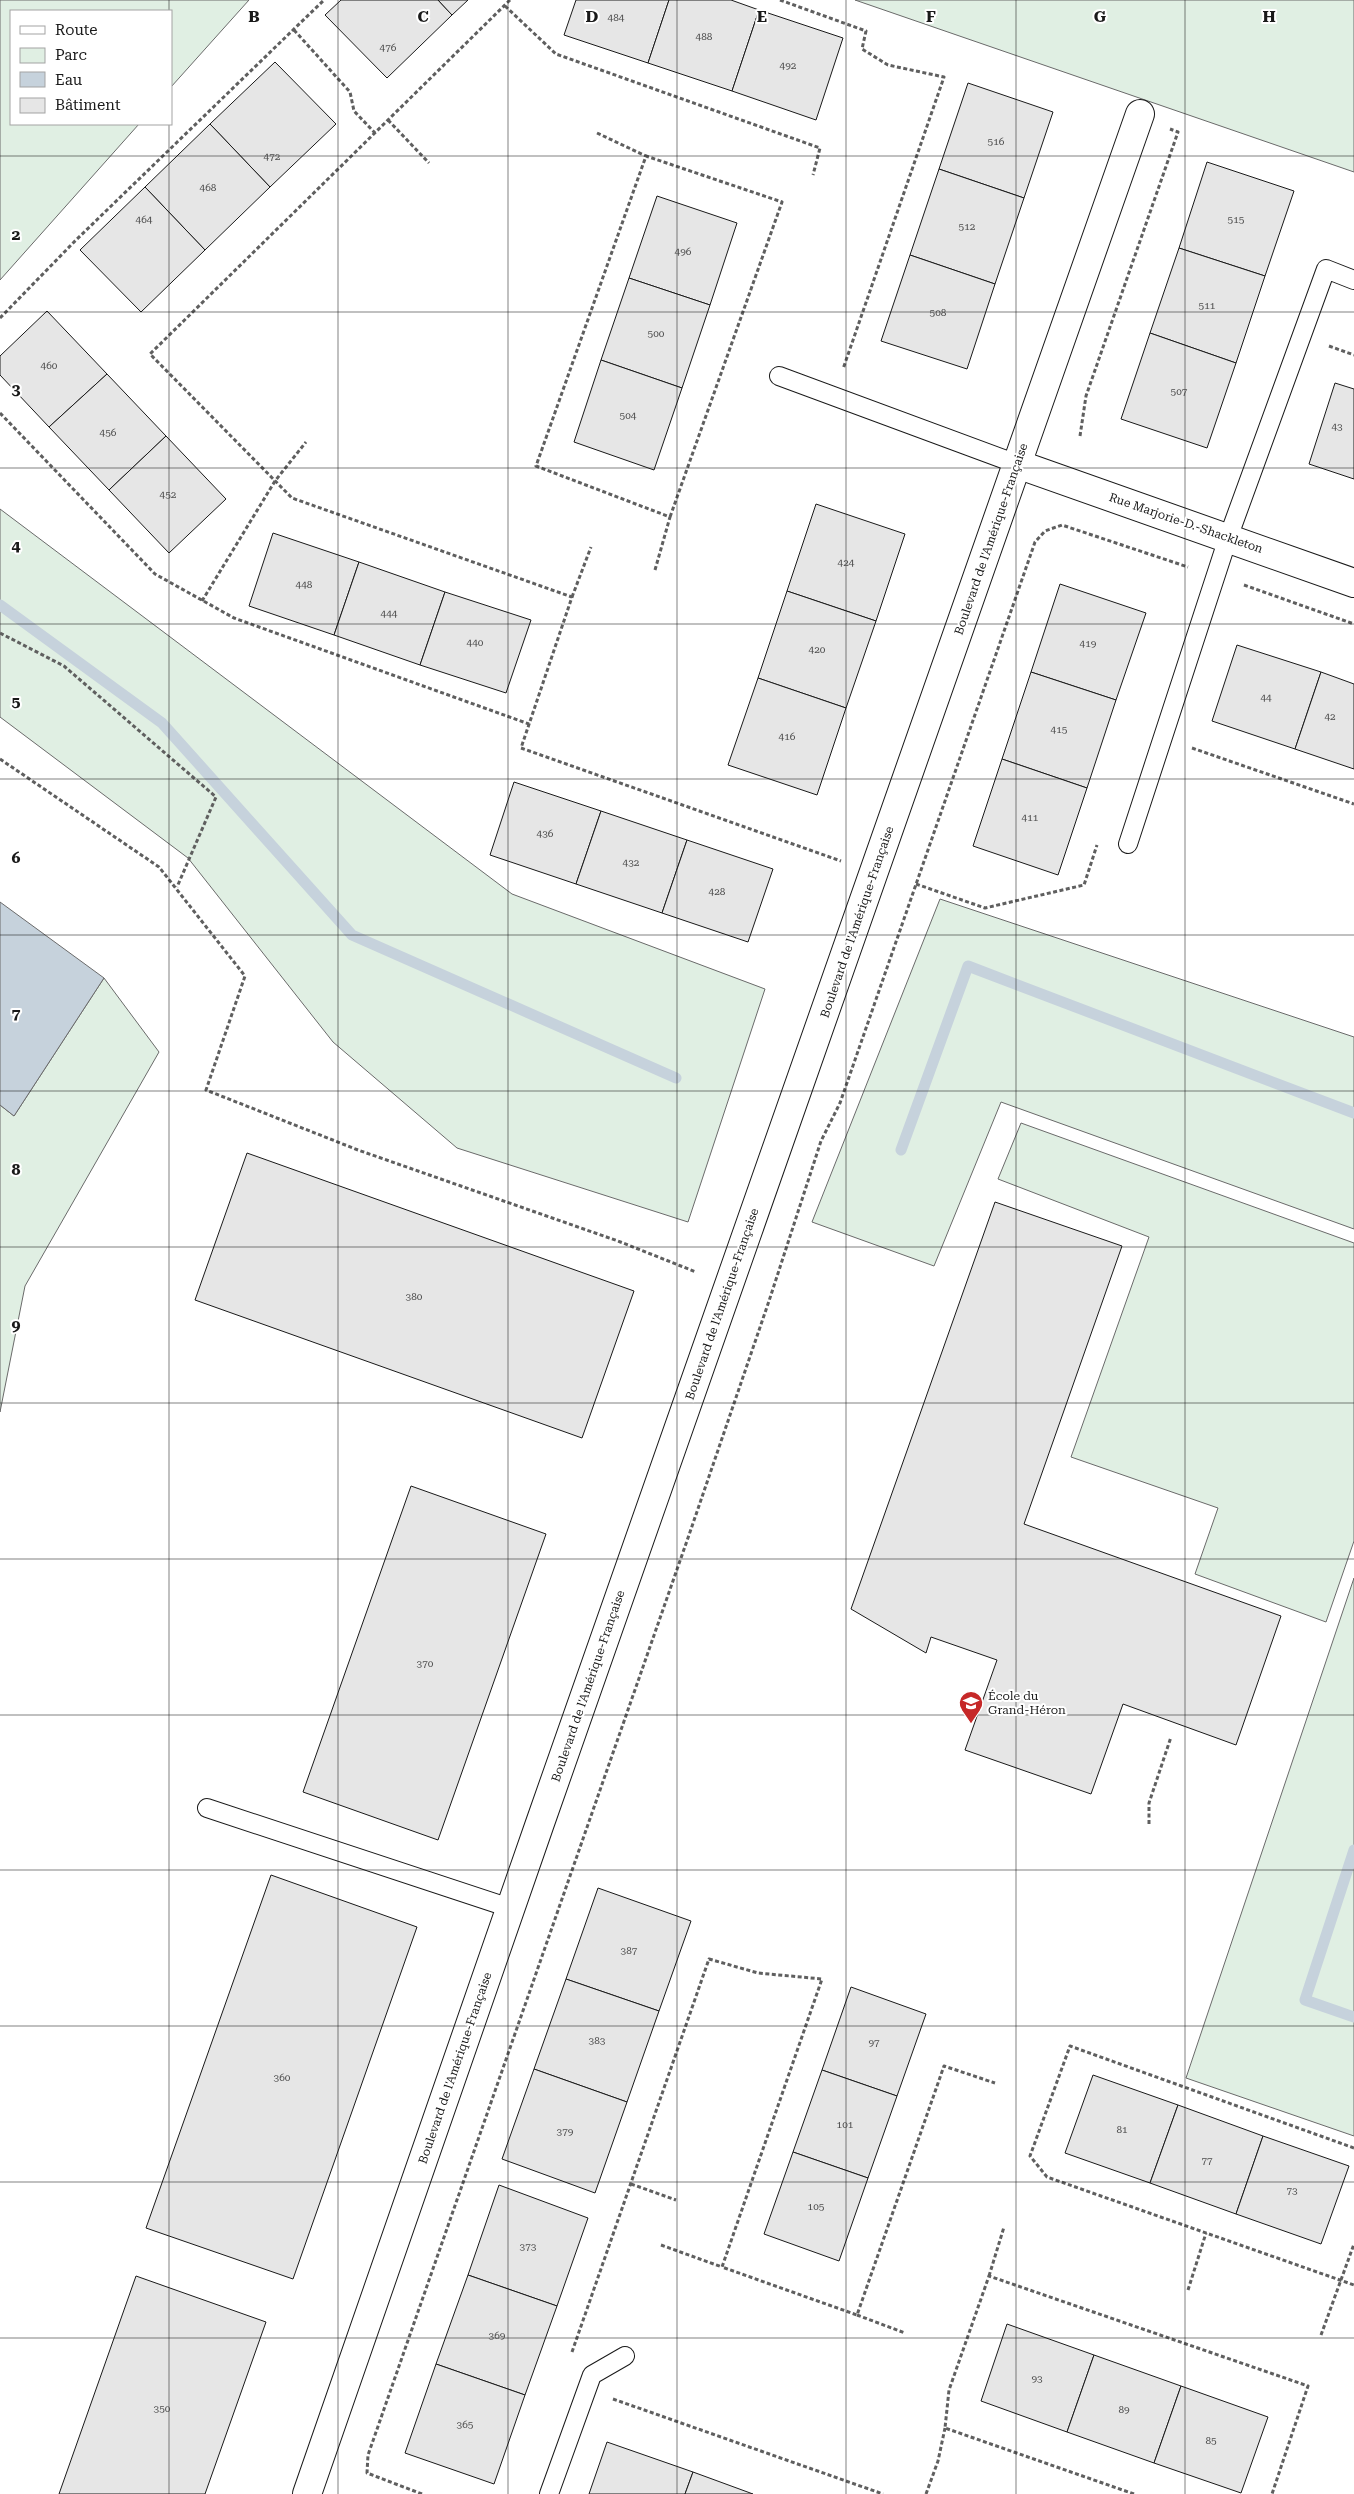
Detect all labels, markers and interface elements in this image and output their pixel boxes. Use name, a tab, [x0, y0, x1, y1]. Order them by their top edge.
text: B	[248, 7, 260, 26]
text: C	[417, 7, 429, 26]
text: D	[586, 7, 599, 26]
text: E	[757, 7, 767, 26]
text: F	[926, 7, 936, 26]
text: G	[1094, 7, 1107, 26]
text: H	[1262, 7, 1276, 26]
legend	[10, 10, 172, 125]
house number: 484	[608, 12, 625, 23]
text: Route	[55, 21, 97, 39]
house number: 488	[696, 31, 713, 42]
house number: 476	[380, 42, 397, 53]
text: Parc	[55, 46, 87, 64]
house number: 492	[780, 60, 797, 71]
text: Eau	[55, 71, 83, 89]
text: Bâtiment	[55, 96, 121, 114]
house number: 516	[988, 136, 1005, 147]
house number: 472	[264, 151, 281, 162]
house number: 468	[200, 182, 217, 193]
house number: 464	[136, 214, 153, 225]
house number: 515	[1228, 214, 1245, 225]
house number: 512	[959, 221, 976, 232]
text: 2	[12, 225, 21, 244]
house number: 496	[675, 246, 692, 257]
house number: 511	[1199, 300, 1216, 311]
house number: 508	[930, 307, 947, 318]
house number: 500	[648, 328, 665, 339]
house number: 460	[41, 360, 58, 371]
text: 3	[12, 380, 21, 399]
house number: 507	[1171, 386, 1188, 397]
house number: 504	[620, 410, 637, 421]
house number: 43	[1331, 421, 1343, 432]
house number: 456	[100, 427, 117, 438]
street label: Boulevard de l'Amérique-Française	[952, 441, 1031, 637]
house number: 452	[160, 489, 177, 500]
street label: Rue Marjorie-D.-Shackleton	[1107, 490, 1265, 556]
text: 4	[12, 536, 21, 555]
house number: 424	[838, 557, 855, 568]
house number: 448	[296, 579, 313, 590]
house number: 444	[381, 608, 398, 619]
house number: 440	[467, 637, 484, 648]
house number: 419	[1080, 638, 1097, 649]
house number: 420	[809, 644, 826, 655]
text: 5	[12, 692, 21, 711]
house number: 44	[1260, 692, 1272, 703]
house number: 42	[1324, 711, 1336, 722]
house number: 415	[1051, 724, 1068, 735]
house number: 416	[779, 731, 796, 742]
house number: 411	[1022, 812, 1039, 823]
street label: Boulevard de l'Amérique-Française	[818, 824, 897, 1020]
house number: 436	[537, 828, 554, 839]
text: 6	[12, 848, 21, 867]
house number: 432	[623, 857, 640, 868]
house number: 428	[709, 886, 726, 897]
text: 7	[12, 1004, 21, 1023]
text: 8	[12, 1160, 21, 1179]
street label: Boulevard de l'Amérique-Française	[683, 1206, 762, 1402]
house number: 380	[406, 1291, 423, 1302]
text: 9	[12, 1316, 21, 1335]
street label: Boulevard de l'Amérique-Française	[549, 1588, 628, 1784]
house number: 370	[417, 1658, 434, 1669]
place label: École du Grand-Héron	[988, 1689, 1066, 1717]
school or university icon: École du Grand-Héron	[958, 1690, 984, 1724]
house number: 387	[621, 1945, 638, 1956]
street label: Boulevard de l'Amérique-Française	[416, 1970, 495, 2166]
house number: 383	[589, 2035, 606, 2046]
house number: 97	[868, 2037, 880, 2048]
house number: 360	[274, 2072, 291, 2083]
house number: 101	[837, 2119, 854, 2130]
house number: 81	[1116, 2124, 1128, 2135]
house number: 379	[557, 2126, 574, 2137]
house number: 77	[1201, 2155, 1213, 2166]
house number: 73	[1286, 2185, 1298, 2196]
house number: 105	[808, 2201, 825, 2212]
house number: 373	[520, 2241, 537, 2252]
house number: 369	[489, 2330, 506, 2341]
house number: 93	[1031, 2373, 1043, 2384]
house number: 350	[154, 2403, 171, 2414]
house number: 89	[1118, 2404, 1130, 2415]
house number: 365	[457, 2419, 474, 2430]
house number: 85	[1205, 2435, 1217, 2446]

